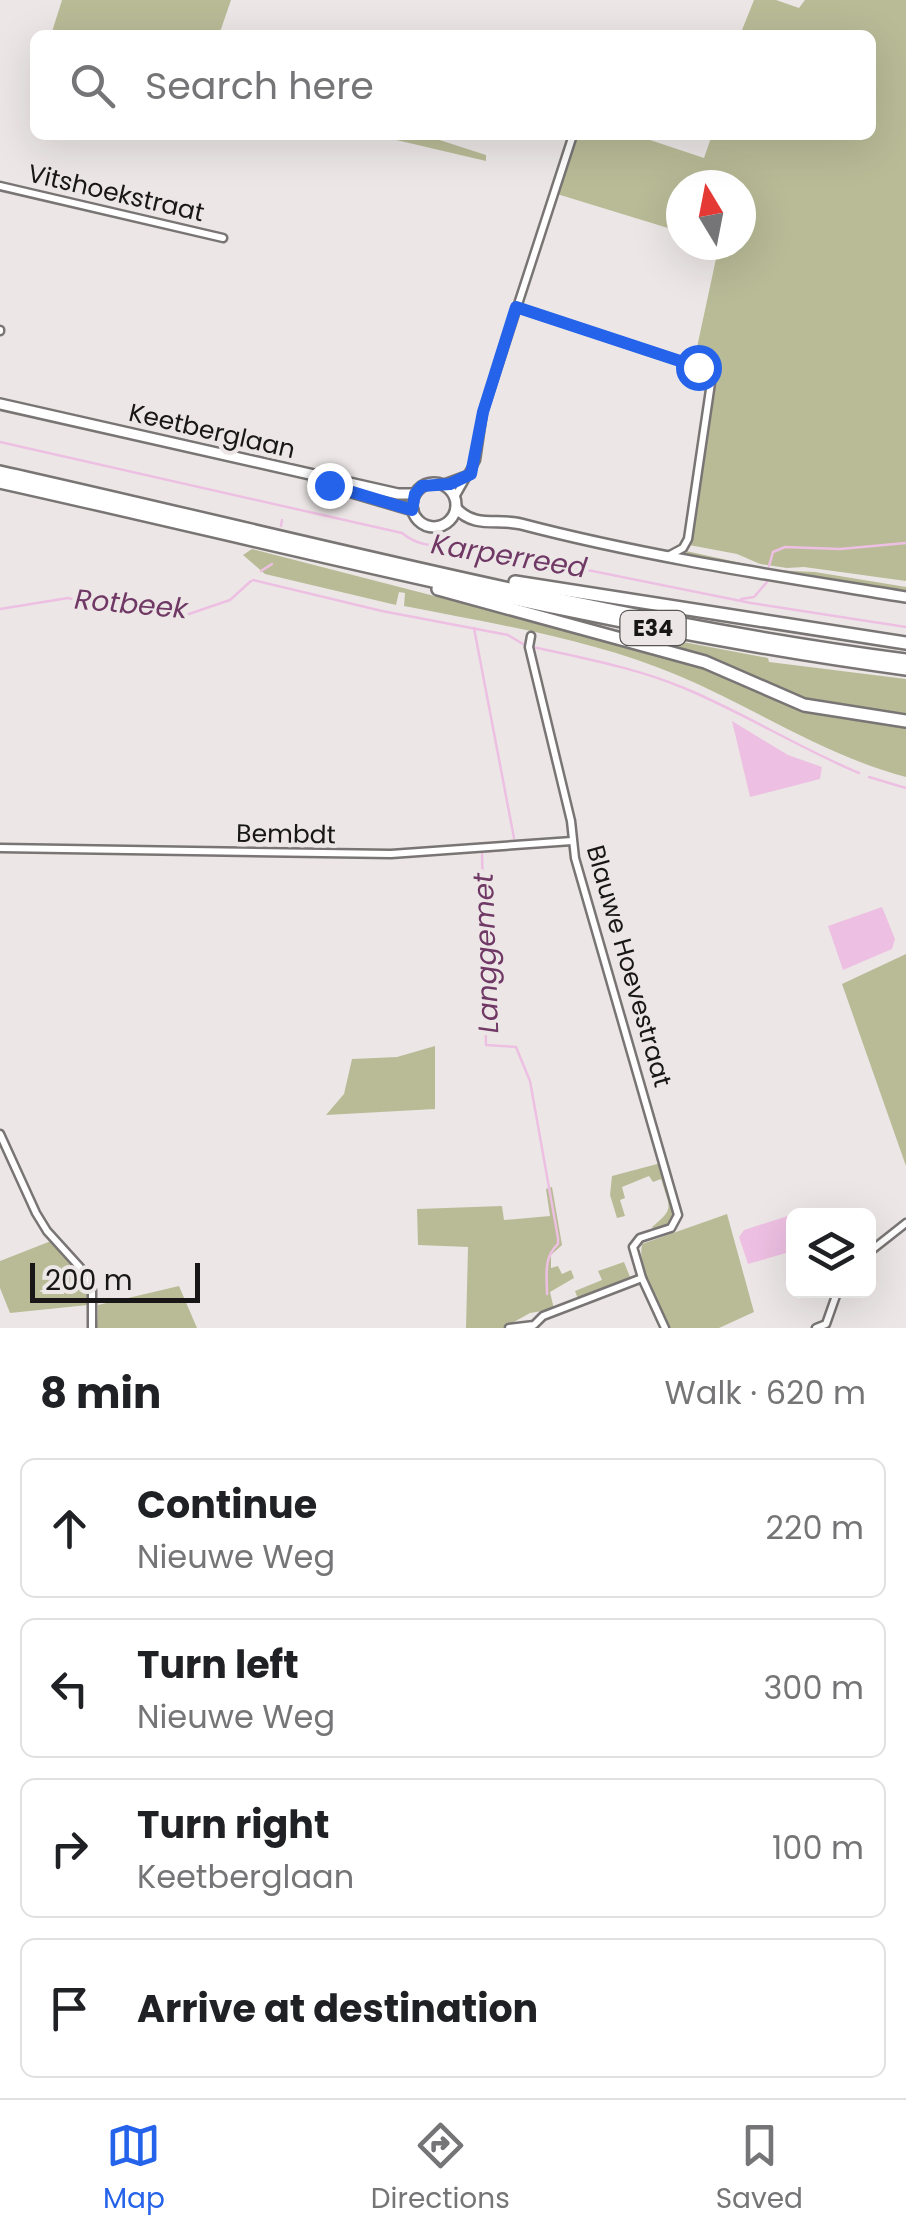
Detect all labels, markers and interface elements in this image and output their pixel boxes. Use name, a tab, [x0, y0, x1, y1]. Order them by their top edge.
search box	[30, 30, 876, 140]
icon: search	[65, 58, 120, 113]
text: Search here	[145, 59, 374, 112]
street label: Vitshoekstraat	[24, 156, 208, 230]
north arrow	[666, 170, 756, 260]
route start	[676, 345, 722, 391]
street label: Keetberglaan	[125, 395, 299, 467]
route end	[307, 463, 353, 509]
water label: Karperreed	[428, 524, 591, 588]
water label: Rotbeek	[73, 580, 191, 628]
road number: E34	[620, 611, 686, 645]
street label: Bembdt	[236, 816, 336, 852]
street label: Blauwe Hoevestraat	[578, 841, 680, 1091]
water label: Langgemet	[464, 871, 508, 1034]
map controls	[786, 1208, 876, 1298]
button: layers	[786, 1208, 876, 1298]
scale bar	[30, 1258, 200, 1302]
text: 200 m	[45, 1261, 133, 1300]
text: 8 min	[40, 1364, 161, 1423]
text: Walk · 620 m	[665, 1370, 866, 1415]
text: Continue	[137, 1478, 317, 1531]
icon: ahead	[42, 1501, 97, 1556]
text: 220 m	[766, 1505, 864, 1550]
text: Nieuwe Weg	[137, 1534, 335, 1579]
text: Turn left	[137, 1638, 299, 1691]
icon: left	[42, 1661, 97, 1716]
text: 300 m	[763, 1665, 864, 1710]
text: Nieuwe Weg	[137, 1694, 335, 1739]
text: Turn right	[137, 1798, 329, 1851]
icon: right	[42, 1821, 97, 1876]
text: 100 m	[772, 1825, 864, 1870]
text: Keetberglaan	[137, 1854, 354, 1899]
icon: arrive	[42, 1981, 97, 2036]
text: Arrive at destination	[137, 1982, 538, 2035]
tab: Map	[103, 2118, 165, 2220]
tab: Directions	[371, 2118, 510, 2220]
tab: Saved	[716, 2118, 803, 2220]

